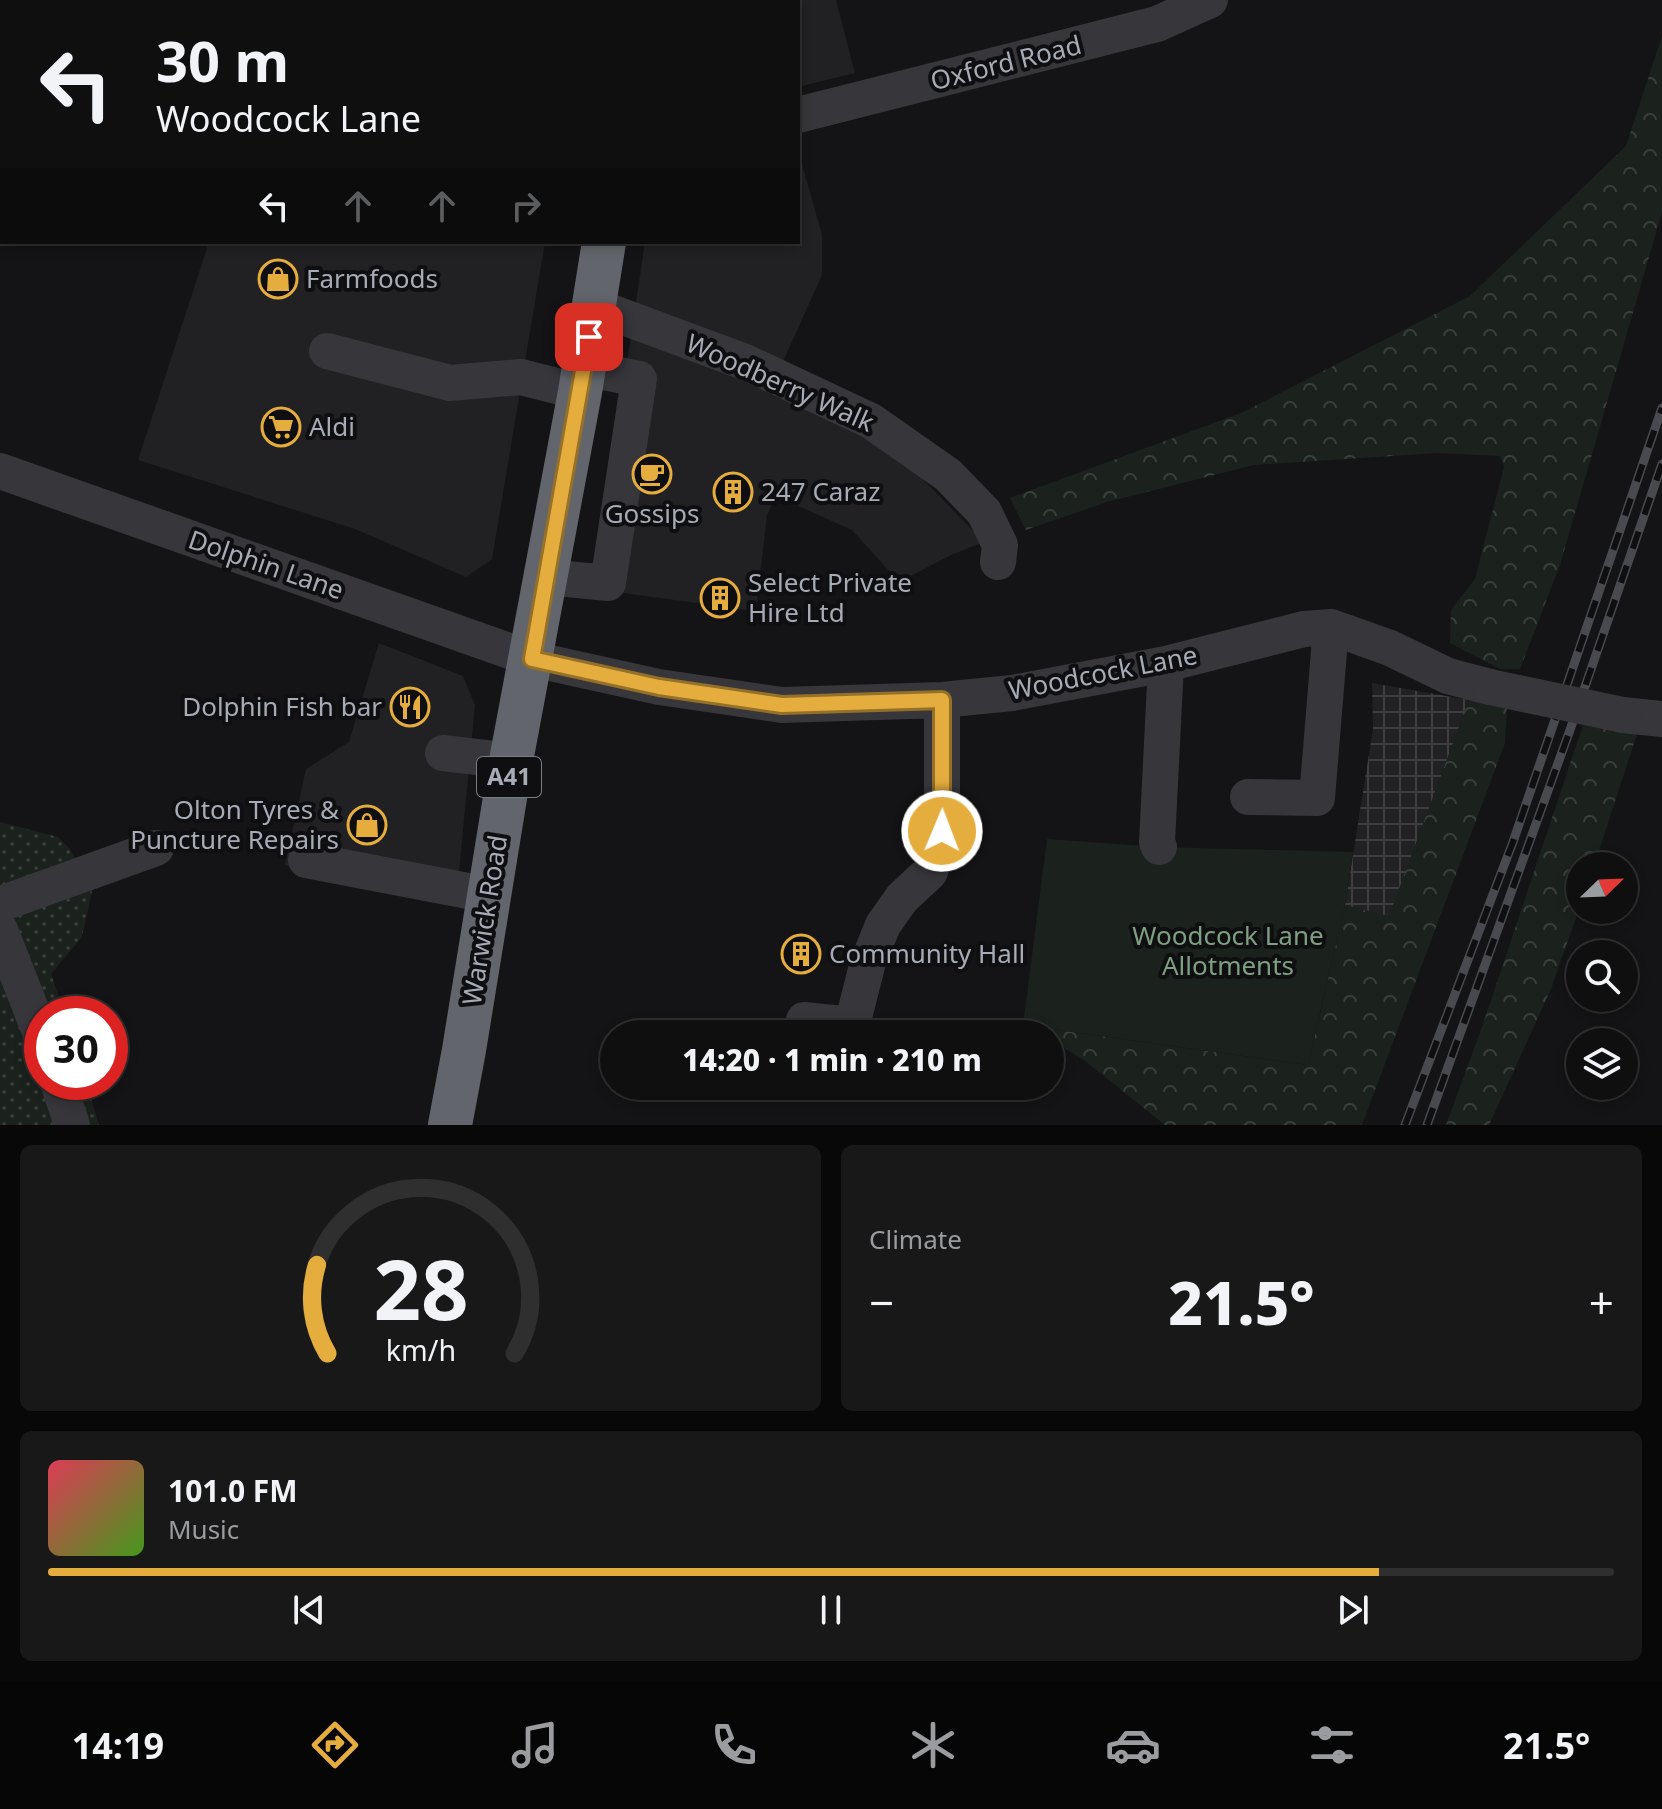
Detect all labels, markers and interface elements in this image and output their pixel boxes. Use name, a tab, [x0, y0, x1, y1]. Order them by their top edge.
text: 30 m	[156, 22, 289, 98]
street label: Oxford Road	[927, 26, 1085, 98]
icon: left	[24, 32, 128, 136]
text: Woodcock Lane	[156, 94, 421, 143]
icon: left	[252, 184, 296, 228]
icon: ahead	[336, 184, 380, 228]
icon: ahead	[420, 184, 464, 228]
icon: right	[504, 184, 548, 228]
shop icon: Farmfoods	[257, 258, 299, 300]
place label: Farmfoods	[306, 260, 438, 296]
pin	[555, 303, 623, 371]
icon: arrive	[567, 315, 611, 359]
street label: Woodberry Walk	[681, 325, 880, 440]
supermarket icon: Aldi	[260, 406, 302, 448]
place label: Aldi	[309, 408, 355, 444]
cafe icon: Gossips	[631, 453, 673, 495]
building icon: 247 Caraz	[712, 471, 754, 513]
place label: 247 Caraz	[761, 473, 880, 509]
place label: Gossips	[605, 495, 699, 531]
street label: Dolphin Lane	[184, 521, 349, 607]
place label: Select Private Hire Ltd	[748, 564, 912, 630]
building icon: Select Private Hire Ltd	[699, 577, 741, 619]
street label: Woodcock Lane	[1005, 636, 1200, 708]
restaurant icon: Dolphin Fish bar	[389, 686, 431, 728]
place label: Dolphin Fish bar	[182, 688, 382, 724]
road number: A41	[477, 757, 541, 797]
position arrow	[900, 789, 984, 873]
place label: Olton Tyres & Puncture Repairs	[130, 791, 339, 857]
shop icon: Olton Tyres & Puncture Repairs	[346, 804, 388, 846]
street label: Warwick Road	[453, 832, 515, 1007]
north arrow	[1566, 852, 1638, 924]
map controls	[1566, 852, 1638, 1100]
park label: Woodcock Lane Allotments	[1132, 917, 1324, 983]
building icon: Community Hall	[780, 933, 822, 975]
place label: Community Hall	[829, 935, 1025, 971]
button: search	[1566, 940, 1638, 1012]
speed limit sign: 30	[24, 996, 128, 1100]
button: layers	[1566, 1028, 1638, 1100]
text: 14:20 · 1 min · 210 m	[682, 1039, 982, 1080]
text: Climate	[869, 1221, 962, 1257]
text: 28	[373, 1231, 468, 1344]
text: 21.5°	[1168, 1261, 1315, 1343]
text: −	[869, 1272, 894, 1332]
text: +	[1589, 1272, 1614, 1332]
text: km/h	[385, 1330, 456, 1369]
text: 101.0 FM	[168, 1470, 298, 1511]
text: Music	[168, 1511, 239, 1547]
icon: previous	[287, 1588, 331, 1632]
icon: pause	[809, 1588, 853, 1632]
icon: next	[1331, 1588, 1375, 1632]
icon: directions	[307, 1717, 363, 1773]
icon: music	[507, 1717, 563, 1773]
icon: phone	[706, 1717, 762, 1773]
icon: climate	[905, 1717, 961, 1773]
icon: car	[1105, 1717, 1161, 1773]
icon: filters	[1304, 1717, 1360, 1773]
text: 14:19	[72, 1721, 164, 1770]
text: 21.5°	[1503, 1721, 1590, 1770]

